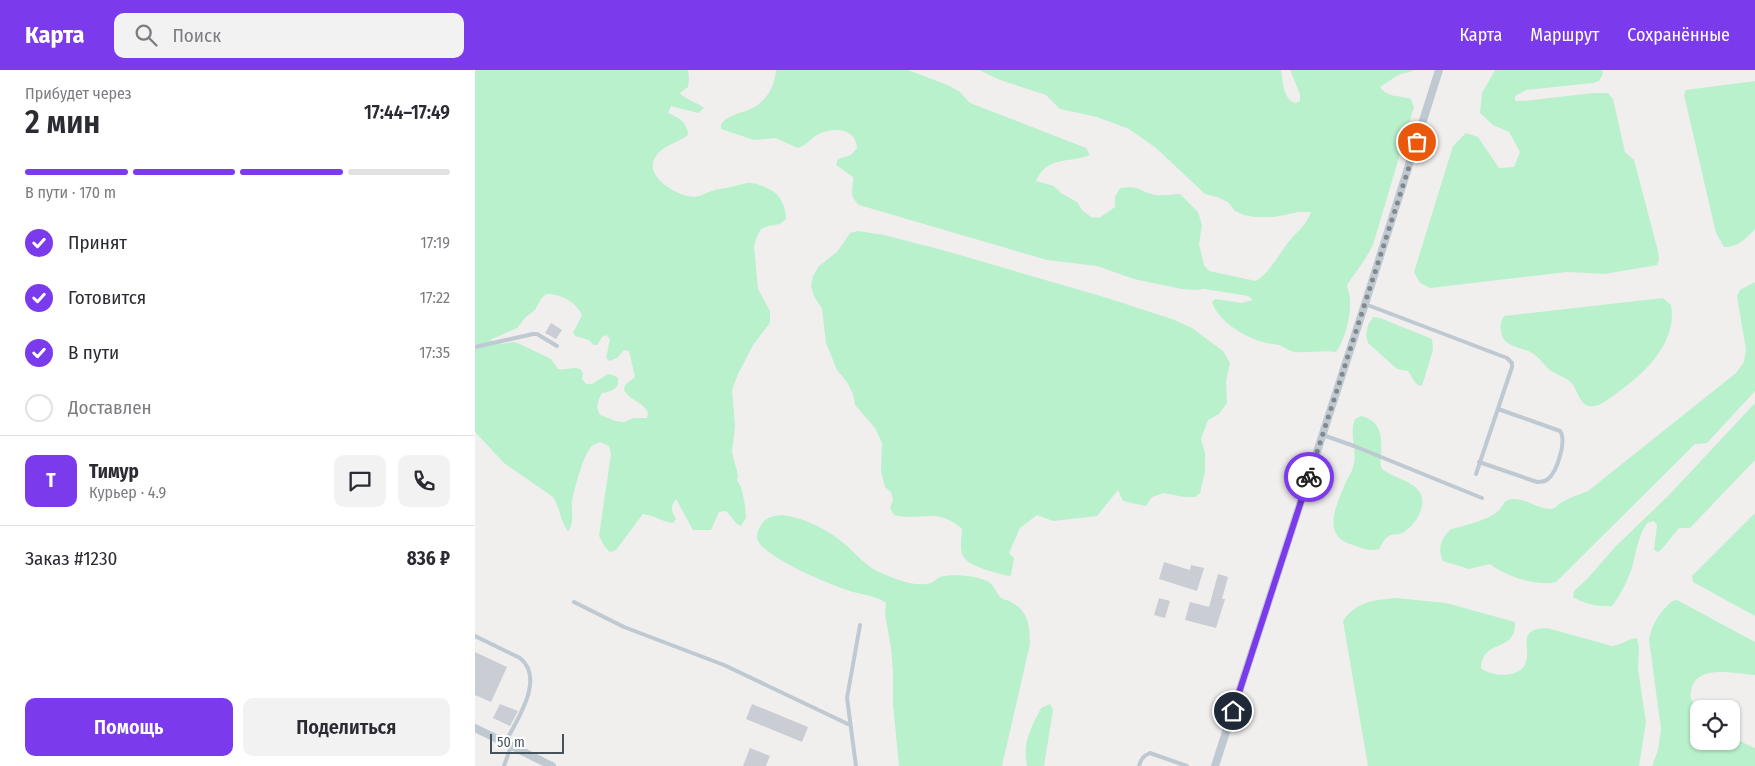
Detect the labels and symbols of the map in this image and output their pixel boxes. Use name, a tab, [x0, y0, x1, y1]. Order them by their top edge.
pin	[1396, 121, 1438, 163]
courier	[1284, 452, 1334, 502]
pin	[1212, 690, 1254, 732]
scale bar	[490, 731, 564, 754]

